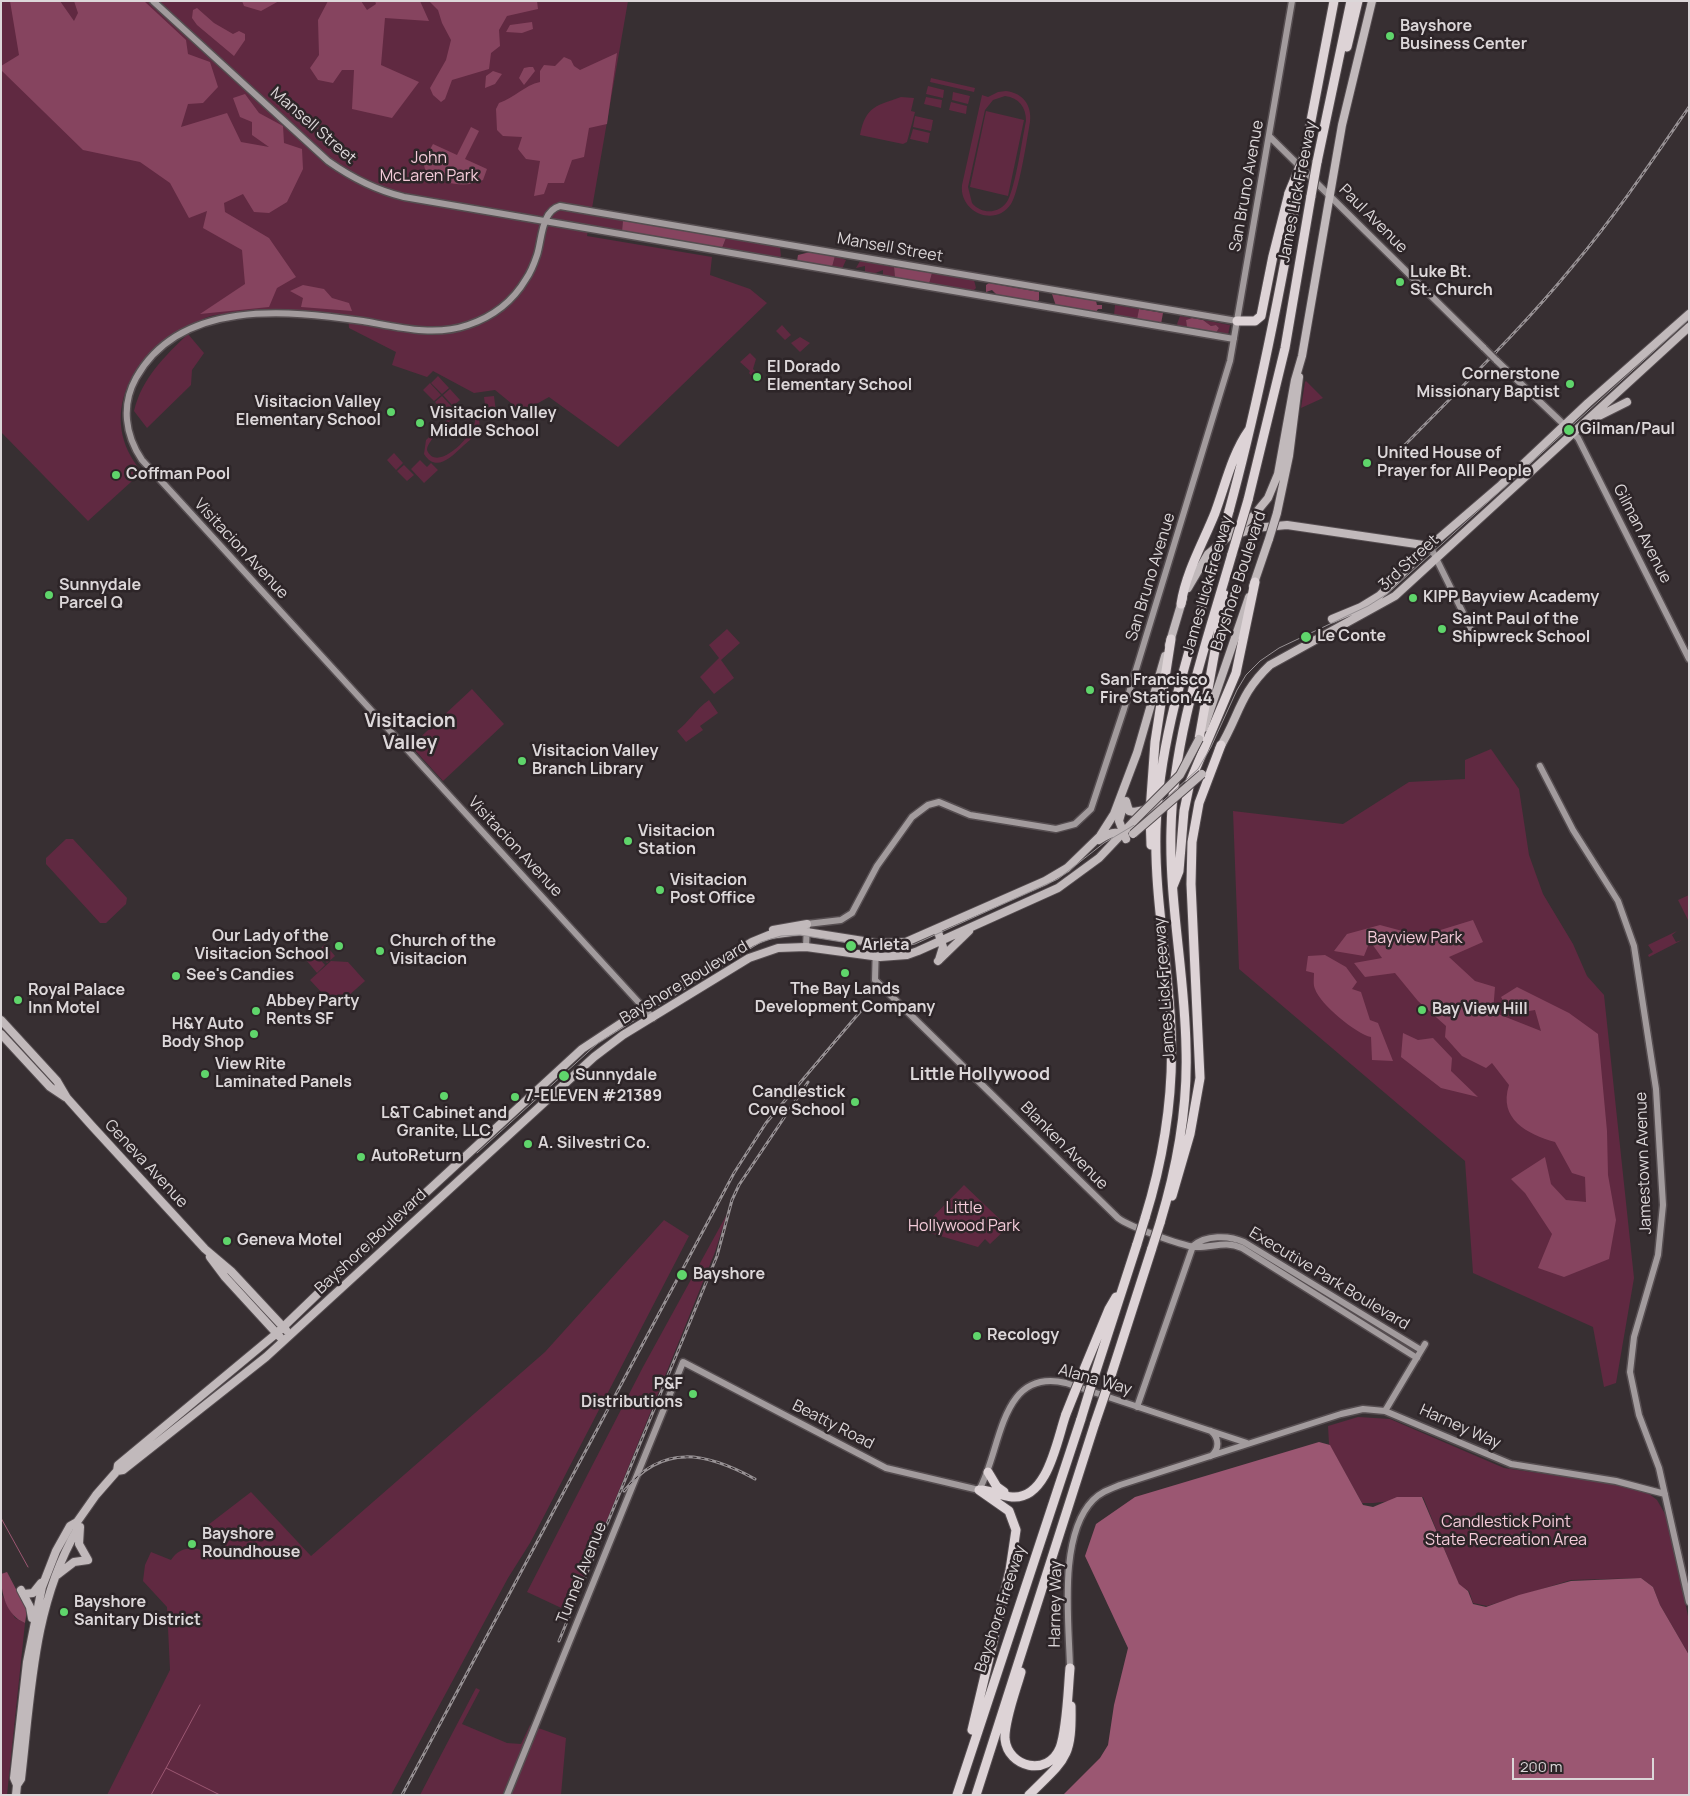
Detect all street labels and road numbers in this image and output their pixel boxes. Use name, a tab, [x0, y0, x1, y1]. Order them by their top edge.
street label: Mansell Street	[266, 84, 360, 168]
street label: San Bruno Avenue	[1226, 119, 1268, 253]
street label: James Lick Freeway	[1275, 120, 1321, 264]
street label: Paul Avenue	[1335, 181, 1411, 257]
street label: Mansell Street	[836, 229, 944, 267]
street label: Gilman Avenue	[1609, 481, 1675, 587]
street label: Visitacion Avenue	[190, 495, 292, 603]
street label: Bayshore Boulevard	[1207, 509, 1271, 653]
street label: San Bruno Avenue	[1122, 510, 1180, 644]
street label: James Lick Freeway	[1179, 513, 1237, 657]
street label: 3rd Street	[1375, 531, 1443, 595]
street label: Visitacion Avenue	[464, 793, 566, 901]
street label: James Lick Freeway	[1150, 917, 1180, 1061]
street label: Bayshore Boulevard	[617, 937, 751, 1029]
street label: Jamestown Avenue	[1632, 1091, 1656, 1235]
street label: Blanken Avenue	[1016, 1098, 1112, 1194]
street label: Geneva Avenue	[100, 1116, 192, 1212]
street label: Bayshore Boulevard	[311, 1185, 431, 1299]
street label: Executive Park Boulevard	[1245, 1223, 1413, 1335]
street label: Alana Way	[1056, 1360, 1134, 1400]
street label: Beatty Road	[789, 1396, 877, 1454]
street label: Harney Way	[1416, 1401, 1504, 1453]
street label: Tunnel Avenue	[553, 1519, 611, 1627]
street label: Bayshore Freeway	[971, 1543, 1031, 1675]
street label: Harney Way	[1046, 1560, 1066, 1648]

